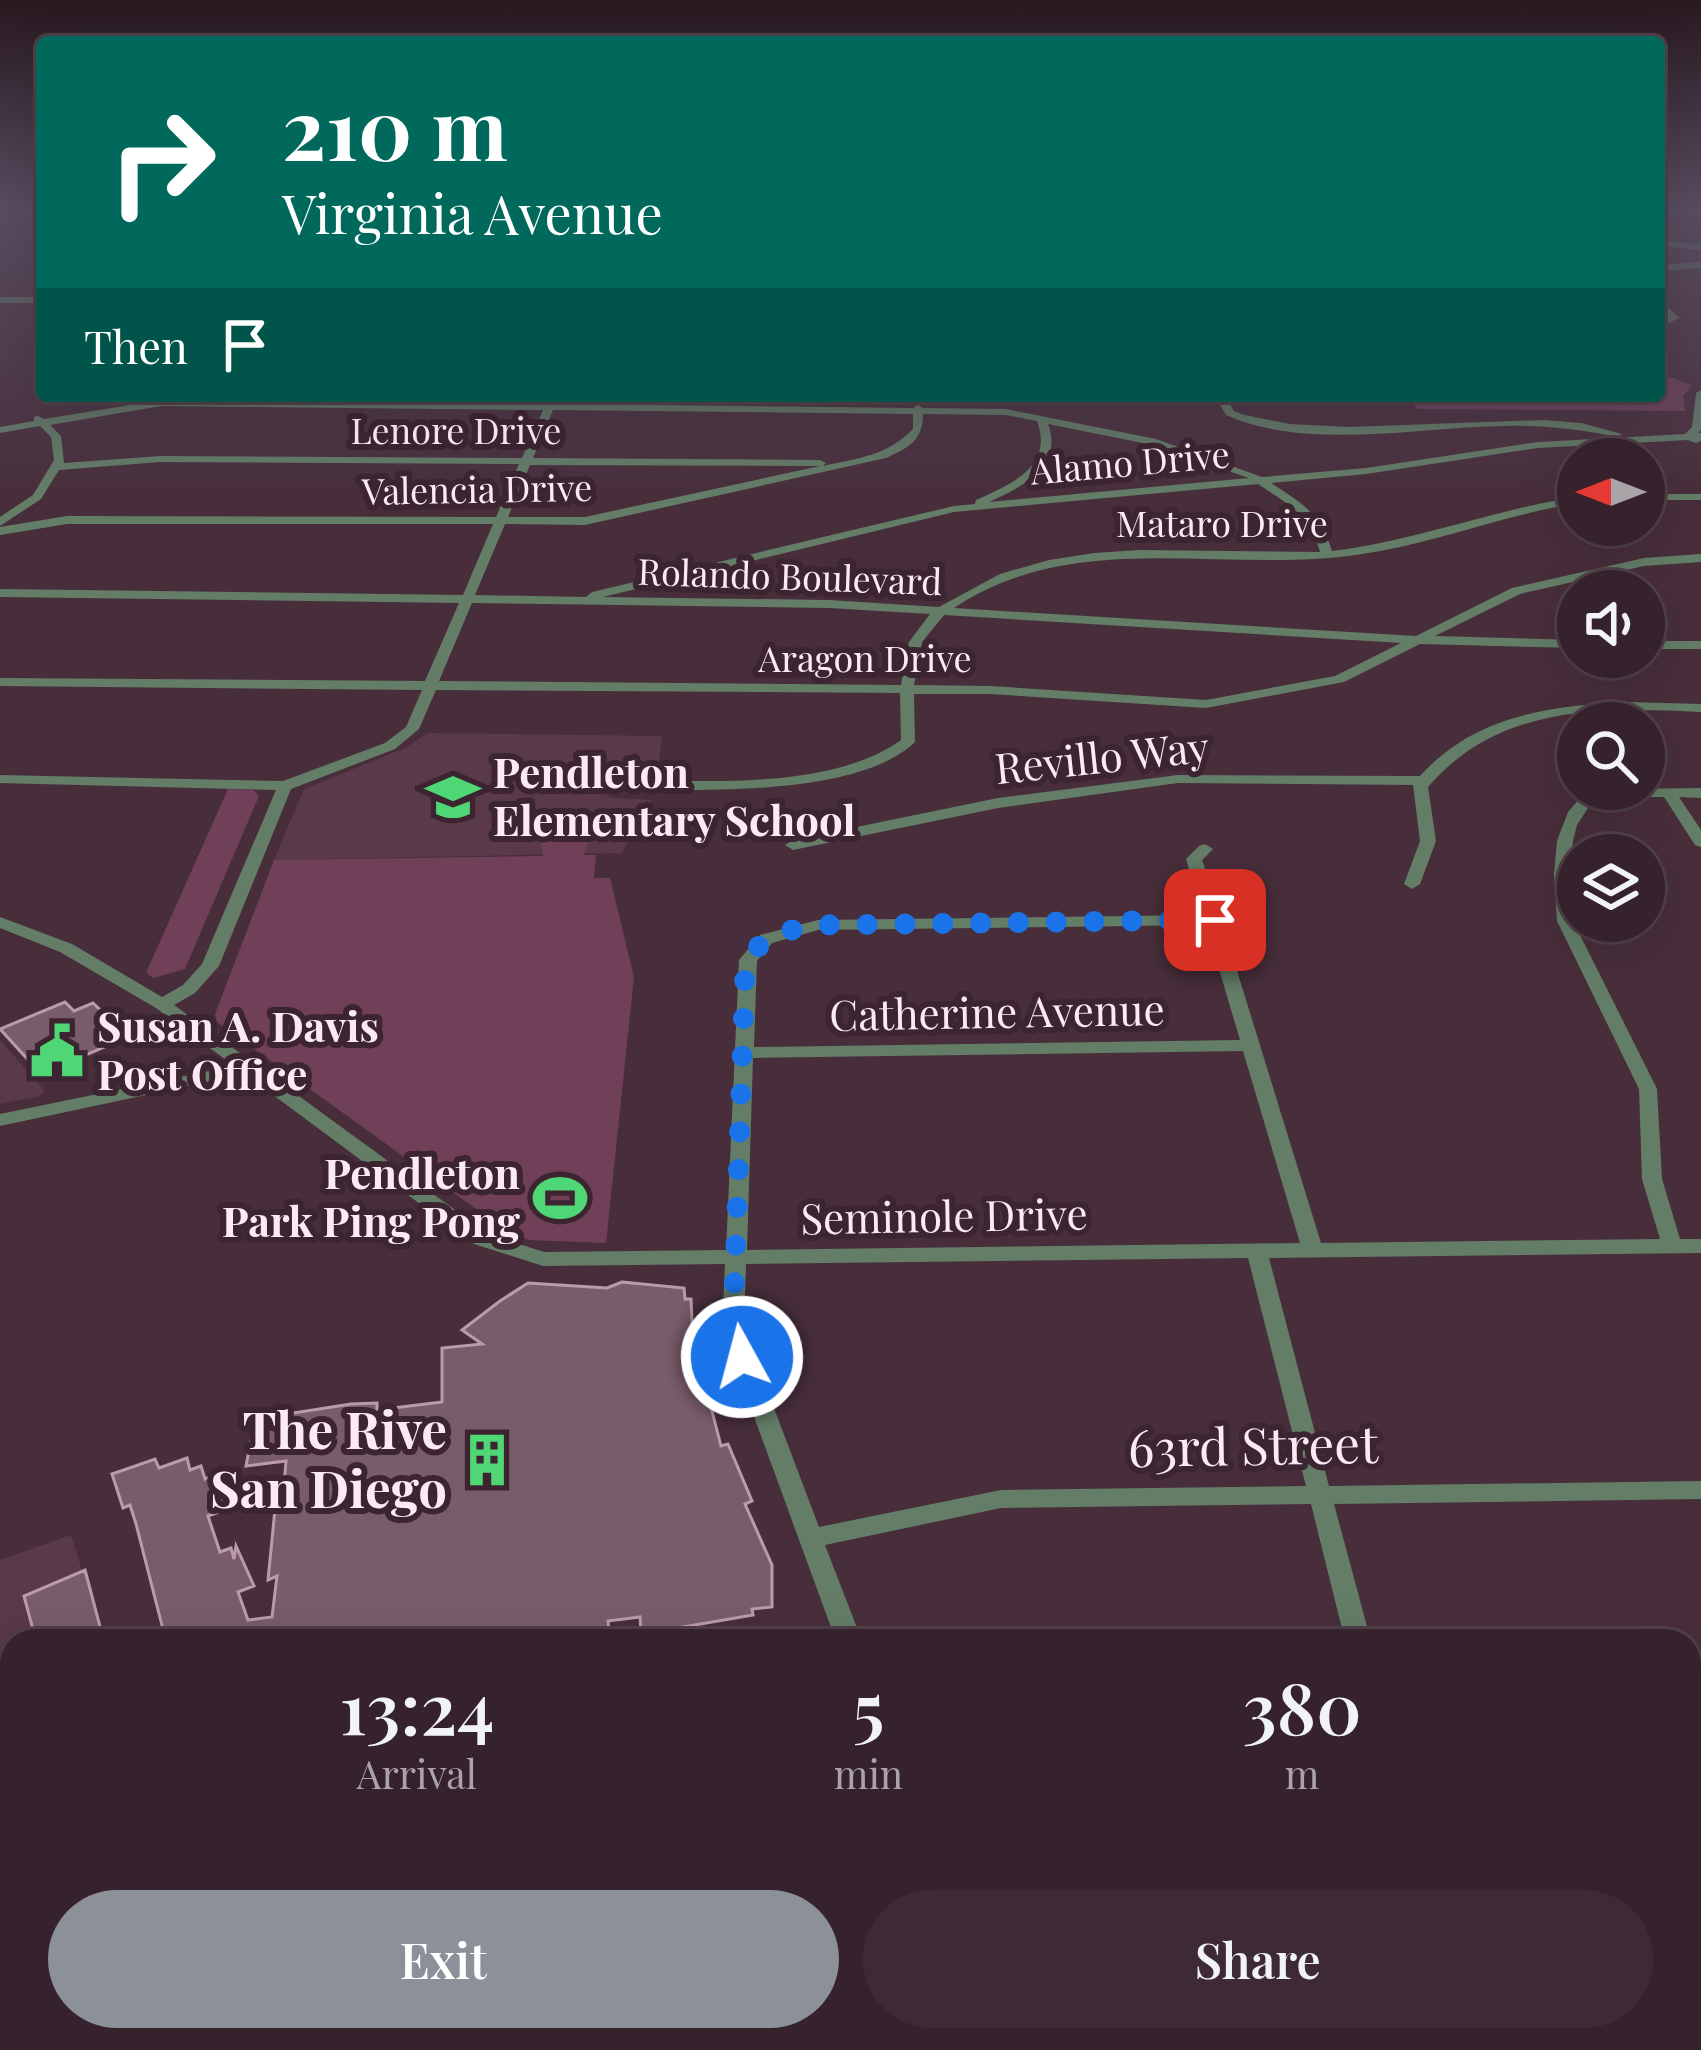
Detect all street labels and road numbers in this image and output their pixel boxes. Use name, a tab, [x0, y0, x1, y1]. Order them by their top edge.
street label: Lenore Drive	[350, 405, 562, 453]
street label: Alamo Drive	[1027, 428, 1231, 494]
street label: Valencia Drive	[360, 462, 593, 514]
street label: Mataro Drive	[1116, 498, 1328, 546]
street label: Rolando Boulevard	[637, 546, 943, 604]
street label: Aragon Drive	[757, 633, 972, 681]
street label: Revillo Way	[992, 717, 1211, 795]
street label: Catherine Avenue	[829, 980, 1165, 1042]
street label: Seminole Drive	[800, 1184, 1088, 1246]
street label: 63rd Street	[1127, 1408, 1380, 1480]

